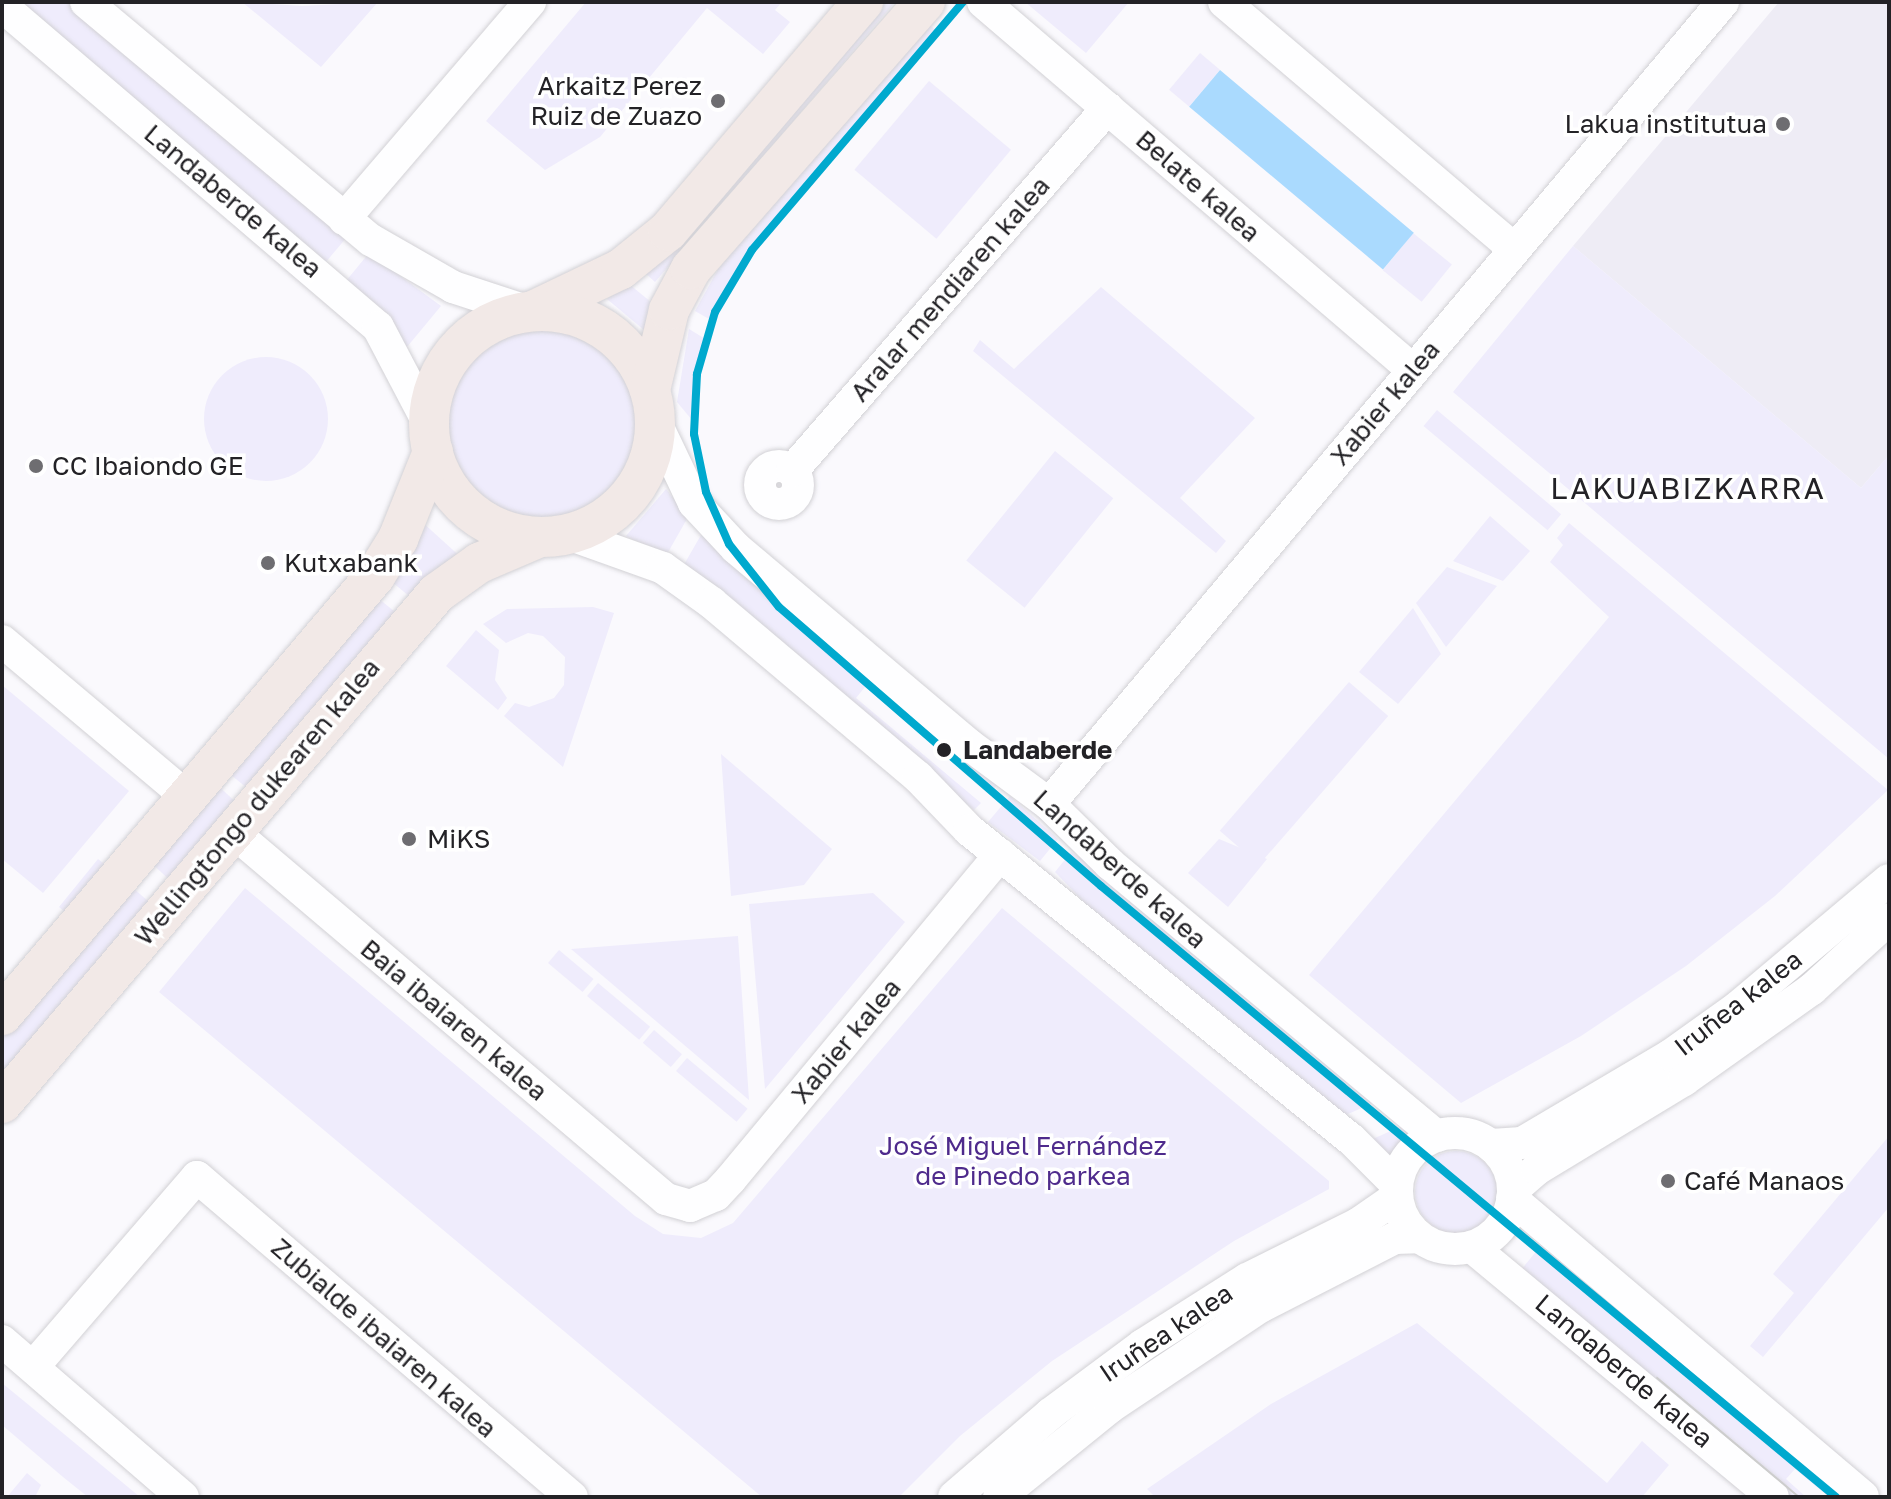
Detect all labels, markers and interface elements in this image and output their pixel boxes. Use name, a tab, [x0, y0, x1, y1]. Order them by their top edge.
place label: Arkaitz Perez Ruiz de Zuazo	[530, 70, 702, 132]
marker: Arkaitz Perez Ruiz de Zuazo	[709, 92, 727, 110]
place label: Lakua institutua	[1565, 108, 1767, 140]
marker: Lakua institutua	[1774, 115, 1792, 133]
street label: Landaberde kalea	[138, 118, 328, 284]
street label: Belate kalea	[1130, 124, 1266, 248]
street label: Aralar mendiaren kalea	[844, 170, 1056, 408]
street label: Xabier kalea	[1324, 334, 1446, 472]
place label: CC Ibaiondo GE	[52, 450, 244, 482]
marker: CC Ibaiondo GE	[27, 457, 45, 475]
district label: LAKUABIZKARRA	[1550, 470, 1826, 506]
place label: Kutxabank	[284, 547, 418, 579]
marker: Kutxabank	[259, 554, 277, 572]
street label: Wellingtongo dukearen kalea	[128, 652, 386, 952]
place label: Landaberde	[963, 734, 1112, 766]
marker: Landaberde	[932, 738, 956, 762]
street label: Landaberde kalea	[1027, 783, 1213, 955]
place label: MiKS	[427, 823, 490, 855]
marker: MiKS	[398, 828, 420, 850]
street label: Baia ibaiaren kalea	[354, 933, 554, 1107]
street label: Iruñea kalea	[1668, 944, 1808, 1062]
street label: Xabier kalea	[785, 972, 907, 1110]
park label: José Miguel Fernández de Pinedo parkea	[879, 1130, 1167, 1192]
place label: Café Manaos	[1684, 1165, 1844, 1197]
marker: Café Manaos	[1659, 1172, 1677, 1190]
street label: Zubialde ibaiaren kalea	[265, 1232, 503, 1444]
street label: Iruñea kalea	[1094, 1277, 1238, 1389]
street label: Landaberde kalea	[1529, 1288, 1719, 1454]

